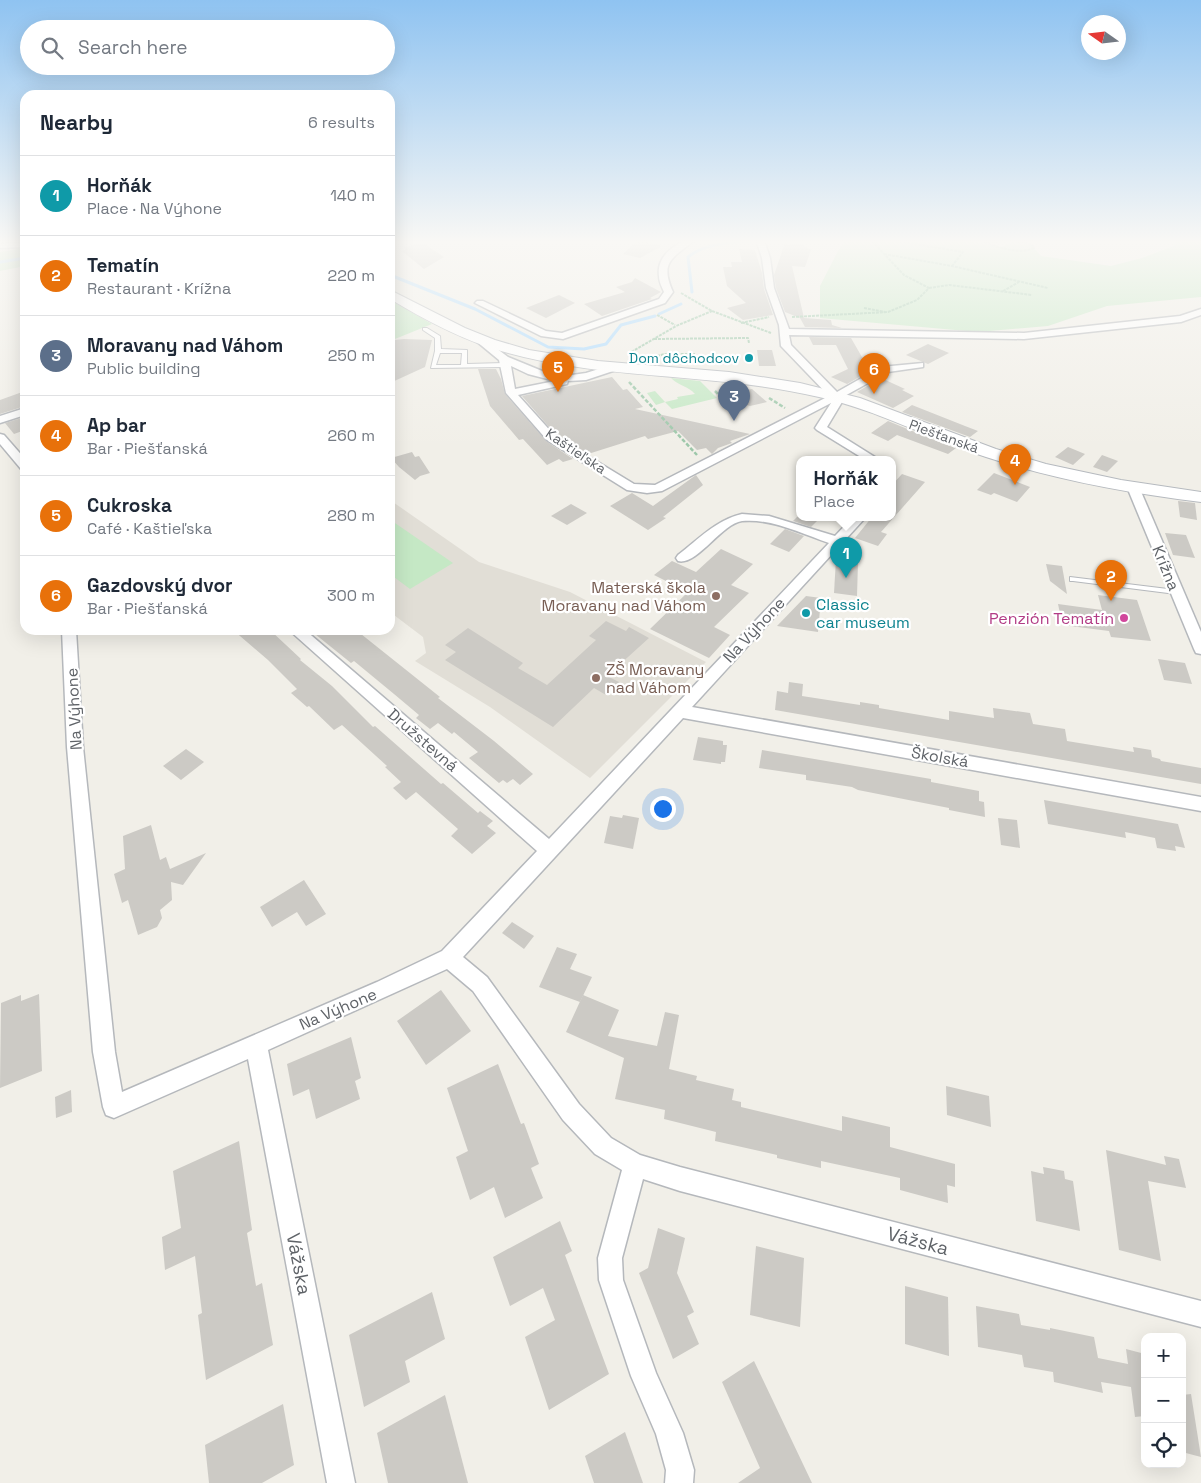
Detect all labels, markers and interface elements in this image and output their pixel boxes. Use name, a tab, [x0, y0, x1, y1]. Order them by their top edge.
north arrow	[1081, 15, 1126, 60]
search box	[20, 20, 395, 75]
icon: search	[38, 34, 66, 62]
text: Search here	[78, 35, 188, 60]
text: Nearby	[40, 109, 113, 136]
text: 6 results	[308, 112, 375, 133]
text: Horňák	[87, 173, 152, 198]
text: 1	[52, 185, 60, 206]
text: 140 m	[330, 185, 375, 206]
text: Place · Na Výhone	[87, 198, 222, 219]
text: Tematín	[87, 253, 159, 278]
text: 2	[51, 265, 61, 286]
text: 220 m	[328, 265, 375, 286]
text: Restaurant · Krížna	[87, 278, 231, 299]
text: Moravany nad Váhom	[87, 333, 283, 358]
text: 3	[51, 345, 61, 366]
text: 250 m	[328, 345, 375, 366]
place label: Dom dôchodcov	[629, 349, 739, 367]
pin: 5	[542, 351, 574, 392]
marker: Dom dôchodcov	[743, 352, 755, 364]
pin: 6	[858, 353, 890, 394]
text: Public building	[87, 358, 200, 379]
pin: 3	[718, 380, 750, 421]
text: Ap bar	[87, 413, 147, 438]
street label: Piešťanská	[907, 415, 981, 457]
street label: Kaštieľska	[542, 424, 610, 478]
text: 4	[51, 425, 61, 446]
text: 260 m	[327, 425, 375, 446]
text: Bar · Piešťanská	[87, 438, 208, 459]
pin: 4	[999, 444, 1031, 485]
popup	[796, 456, 896, 521]
text: Horňák	[813, 466, 879, 491]
text: Place	[813, 491, 855, 512]
text: Cukroska	[87, 493, 172, 518]
text: 5	[51, 505, 61, 526]
text: 280 m	[327, 505, 375, 526]
text: Café · Kaštieľska	[87, 518, 212, 539]
pin: 1	[830, 537, 862, 578]
street label: Krížna	[1147, 542, 1185, 594]
pin: 2	[1095, 560, 1127, 601]
text: Gazdovský dvor	[87, 573, 233, 598]
place label: Materská škola Moravany nad Váhom	[542, 577, 706, 616]
text: 6	[51, 585, 61, 606]
text: 300 m	[327, 585, 375, 606]
marker: Materská škola Moravany nad Váhom	[710, 590, 722, 602]
street label: Na Výhone	[718, 593, 790, 667]
place label: Classic car museum	[816, 594, 910, 633]
text: Bar · Piešťanská	[87, 598, 208, 619]
marker: Classic car museum	[800, 607, 812, 619]
place label: Penzión Tematín	[989, 608, 1114, 629]
marker: Penzión Tematín	[1118, 612, 1130, 624]
place label: ZŠ Moravany nad Váhom	[606, 659, 704, 698]
street label: Na Výhone	[61, 667, 87, 751]
marker: ZŠ Moravany nad Váhom	[590, 672, 602, 684]
street label: Družstevná	[383, 704, 463, 776]
street label: Školská	[910, 742, 970, 772]
your location	[650, 796, 676, 822]
street label: Na Výhone	[296, 983, 380, 1035]
street label: Vážska	[884, 1221, 952, 1261]
street label: Vážska	[281, 1231, 317, 1297]
map controls	[1141, 1333, 1186, 1468]
button: +	[1141, 1333, 1186, 1378]
button: −	[1141, 1378, 1186, 1423]
button: locate	[1141, 1423, 1186, 1468]

